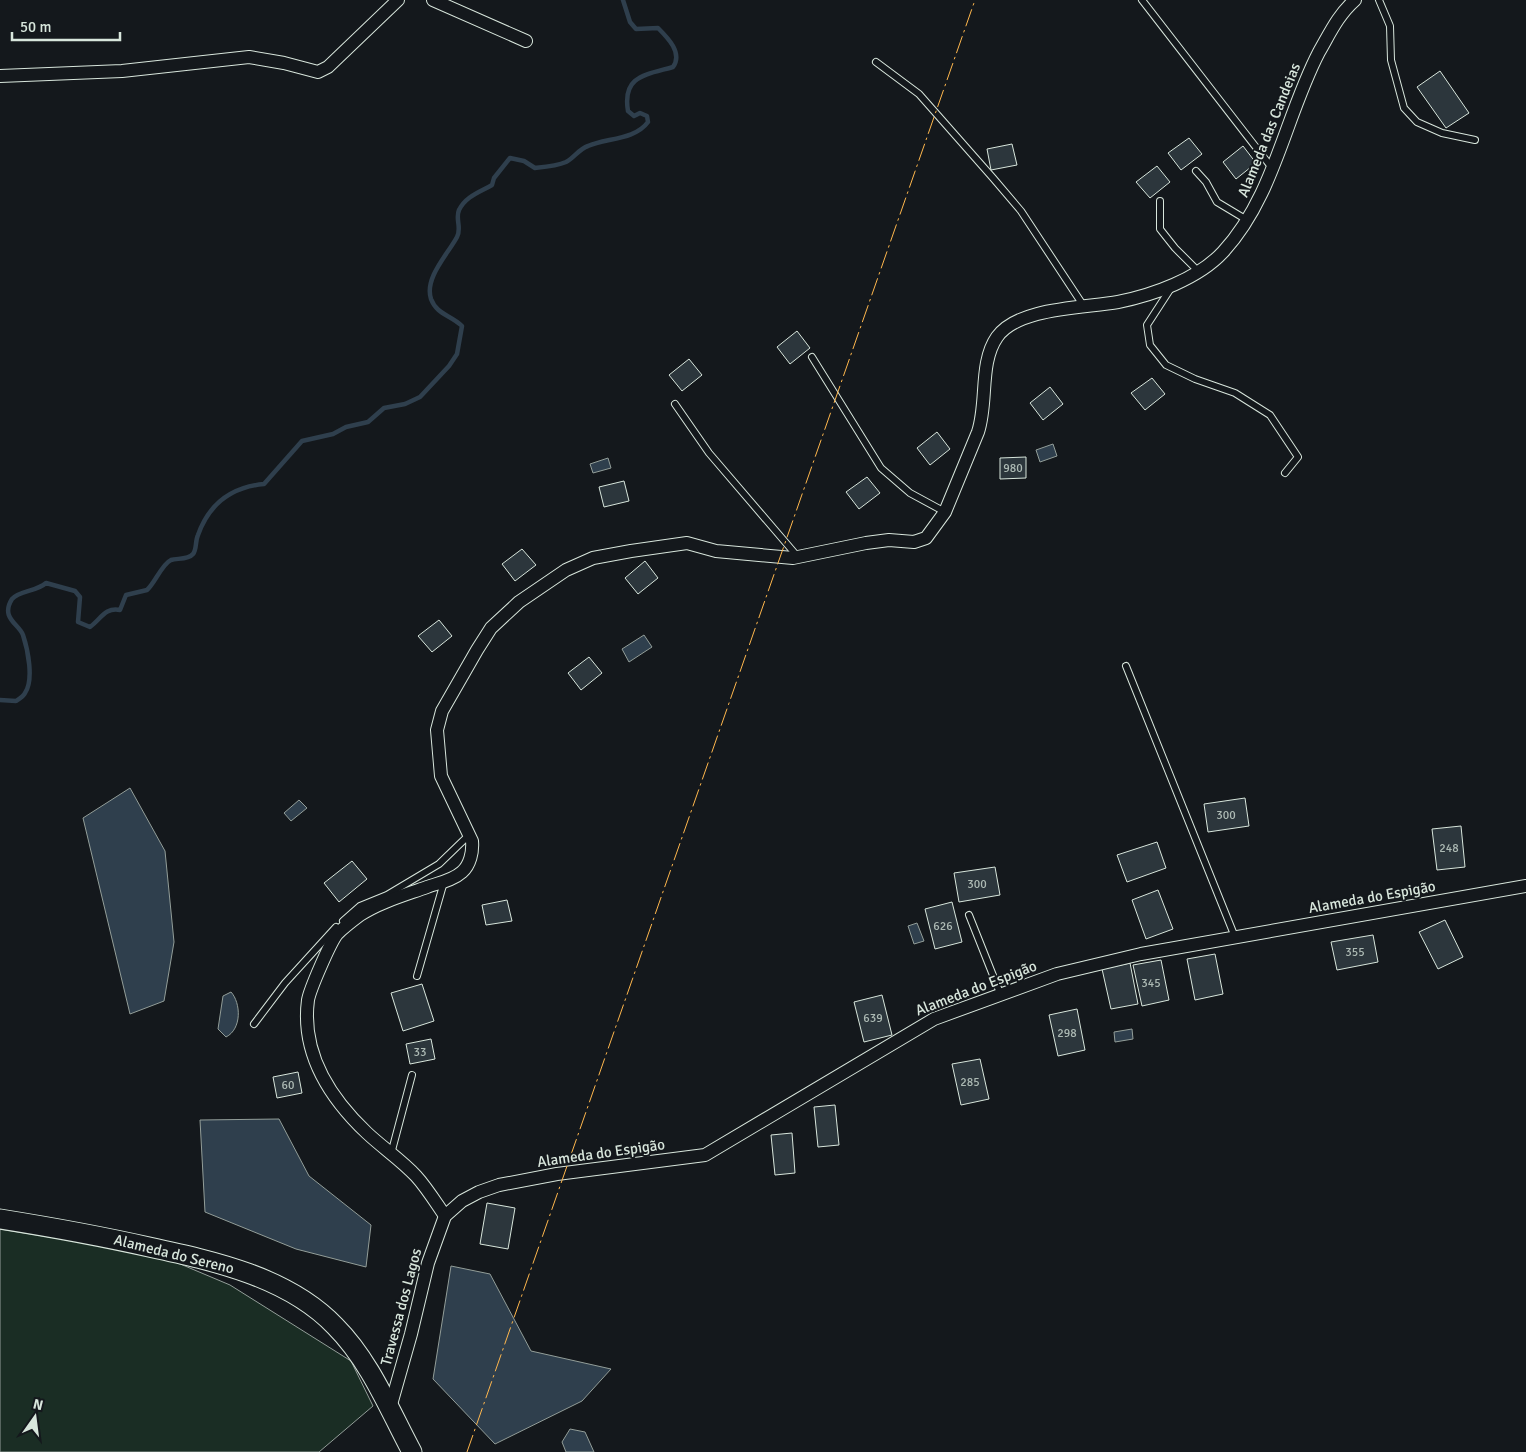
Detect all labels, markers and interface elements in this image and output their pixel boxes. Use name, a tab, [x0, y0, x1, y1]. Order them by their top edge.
scale bar	[12, 10, 120, 42]
text: 50 m	[20, 18, 51, 36]
street label: Alameda das Candeias	[1234, 60, 1304, 200]
house number: 980	[1003, 461, 1023, 476]
house number: 300	[1216, 808, 1236, 823]
house number: 248	[1439, 841, 1459, 856]
house number: 300	[967, 877, 987, 892]
street label: Alameda do Espigão	[1307, 877, 1437, 917]
house number: 626	[933, 919, 953, 934]
house number: 355	[1345, 945, 1365, 960]
street label: Alameda do Espigão	[913, 956, 1040, 1019]
house number: 345	[1141, 976, 1161, 991]
house number: 639	[863, 1011, 883, 1026]
house number: 298	[1057, 1026, 1077, 1041]
house number: 33	[414, 1045, 426, 1060]
house number: 285	[960, 1075, 980, 1090]
house number: 60	[282, 1078, 294, 1093]
street label: Alameda do Espigão	[536, 1135, 666, 1171]
street label: Alameda do Sereno	[112, 1230, 236, 1278]
street label: Travessa dos Lagos	[377, 1246, 425, 1368]
north arrow	[10, 1392, 60, 1442]
text: N	[31, 1395, 45, 1414]

